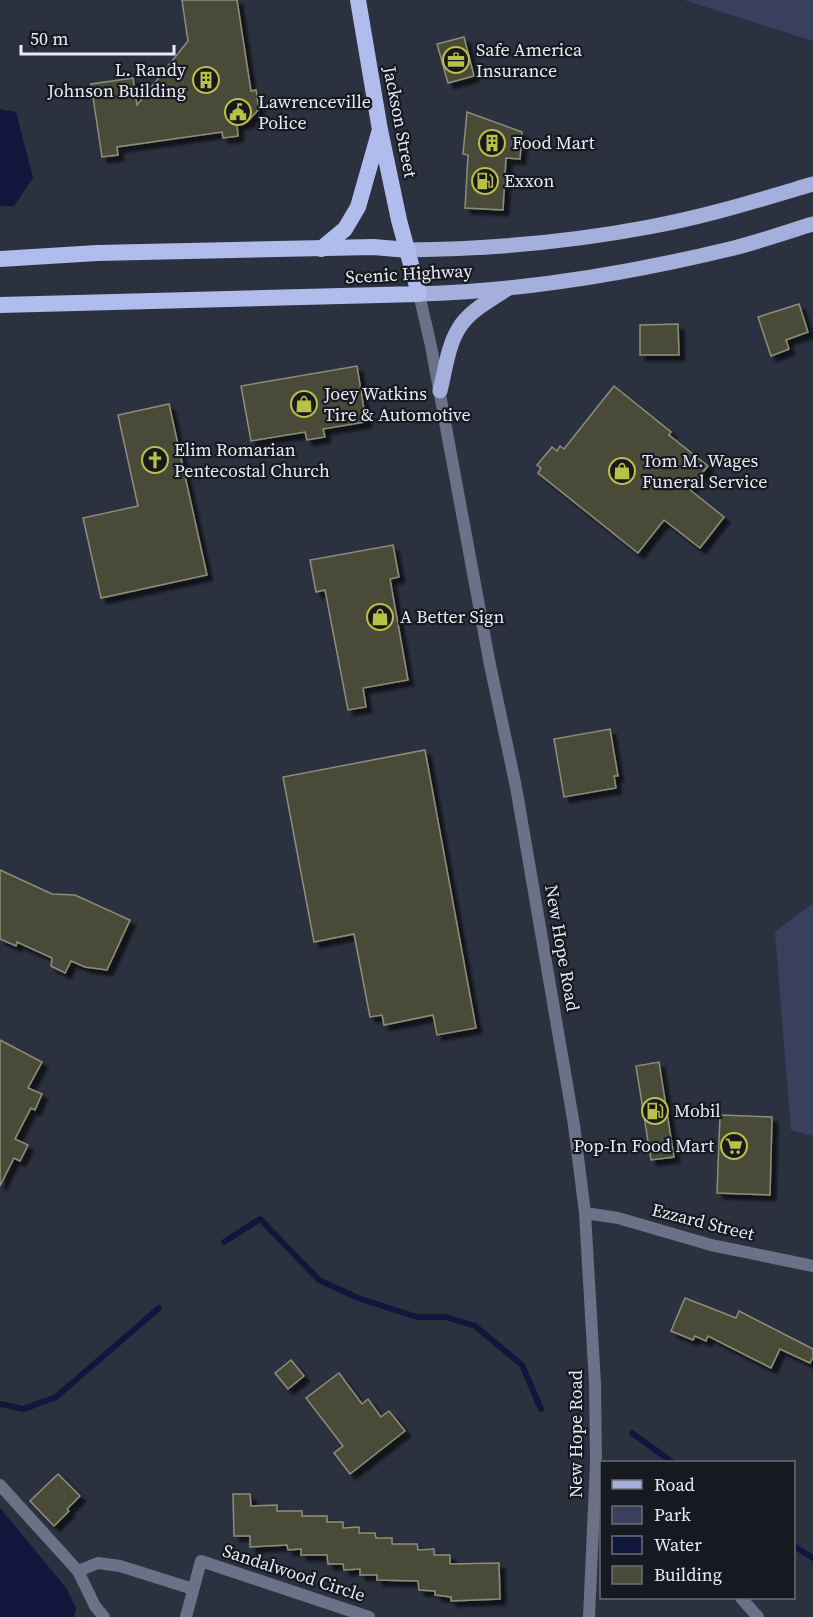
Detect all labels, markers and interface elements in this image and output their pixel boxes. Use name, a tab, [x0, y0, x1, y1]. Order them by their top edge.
scale bar	[21, 18, 174, 56]
text: 50 m	[30, 26, 68, 51]
place label: Safe America Insurance	[476, 37, 583, 83]
office icon: Safe America Insurance	[441, 45, 471, 75]
place label: L. Randy Johnson Building	[46, 57, 187, 103]
street label: Jackson Street	[377, 63, 424, 180]
building icon: L. Randy Johnson Building	[191, 65, 221, 95]
place label: Lawrenceville Police	[258, 89, 371, 135]
public building icon: Lawrenceville Police	[223, 97, 253, 127]
building icon: Food Mart	[477, 128, 507, 158]
place label: Food Mart	[512, 130, 595, 155]
fuel station icon: Exxon	[470, 166, 500, 196]
place label: Exxon	[504, 168, 554, 193]
street label: Scenic Highway	[345, 258, 474, 289]
place label: Joey Watkins Tire & Automotive	[323, 381, 471, 427]
shop icon: Joey Watkins Tire & Automotive	[289, 389, 319, 419]
place label: Elim Romarian Pentecostal Church	[174, 437, 330, 483]
church icon: Elim Romarian Pentecostal Church	[140, 445, 170, 475]
place label: Tom M. Wages Funeral Service	[642, 448, 767, 494]
shop icon: Tom M. Wages Funeral Service	[607, 456, 637, 486]
shop icon: A Better Sign	[365, 602, 395, 632]
place label: A Better Sign	[400, 604, 504, 629]
street label: New Hope Road	[539, 883, 586, 1013]
fuel station icon: Mobil	[640, 1096, 670, 1126]
place label: Mobil	[674, 1098, 721, 1123]
supermarket icon: Pop-In Food Mart	[719, 1131, 749, 1161]
place label: Pop-In Food Mart	[573, 1133, 714, 1158]
street label: Ezzard Street	[649, 1197, 757, 1246]
street label: New Hope Road	[563, 1370, 588, 1498]
legend	[600, 1461, 795, 1599]
text: Road	[654, 1472, 695, 1497]
text: Park	[654, 1502, 691, 1527]
text: Water	[654, 1532, 702, 1557]
street label: Sandalwood Circle	[220, 1538, 369, 1607]
text: Building	[654, 1562, 722, 1587]

